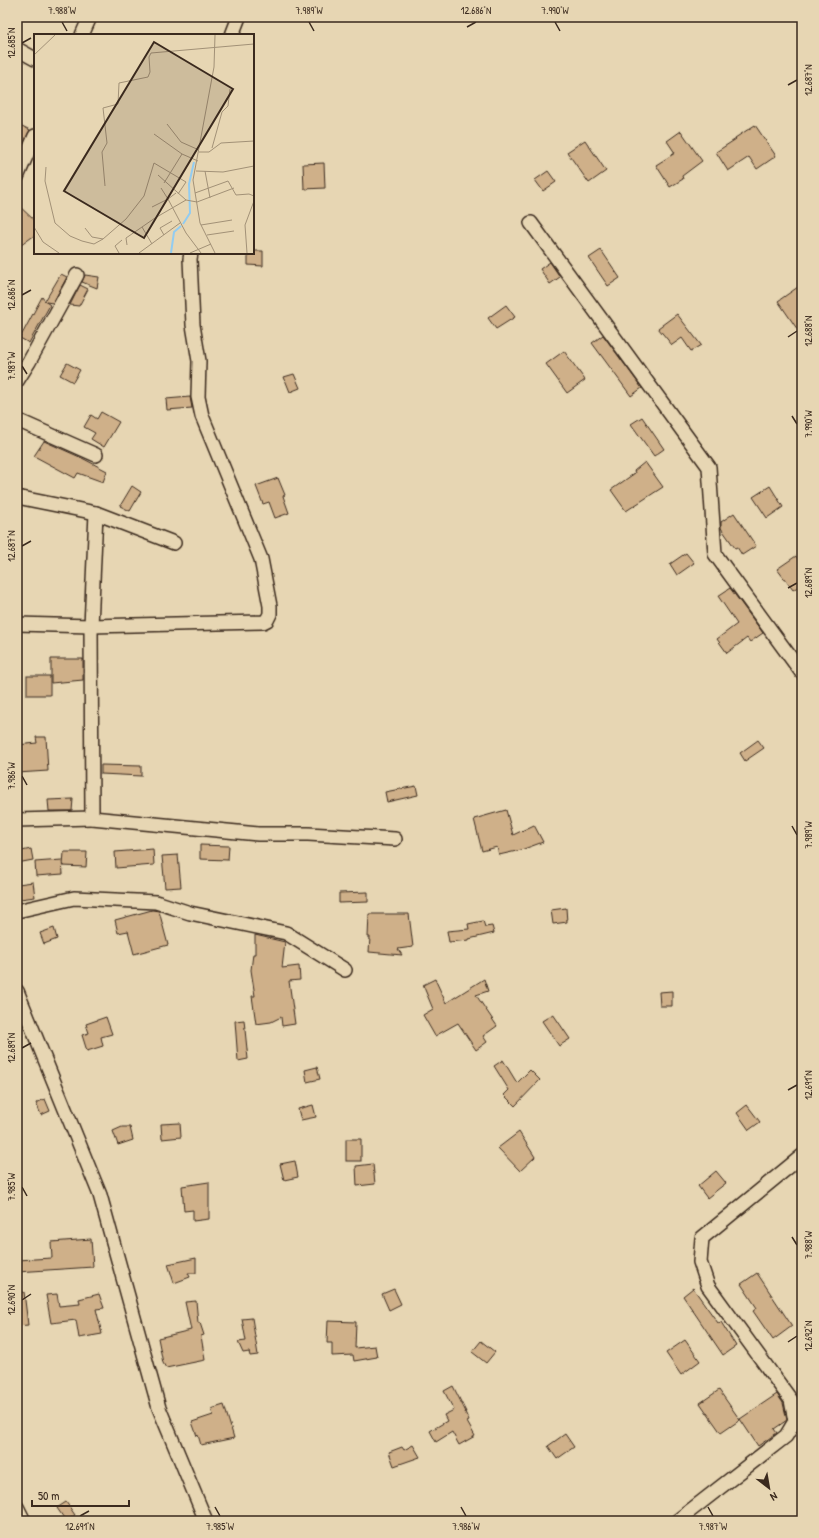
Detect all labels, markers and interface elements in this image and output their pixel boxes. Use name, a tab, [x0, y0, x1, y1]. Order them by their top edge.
text: 7.988°W	[48, 4, 77, 17]
text: 7.989°W	[295, 4, 323, 17]
text: 12.686°N	[461, 4, 491, 17]
text: 7.990°W	[541, 4, 570, 17]
text: 12.685°N	[5, 28, 18, 58]
inset map	[34, 34, 254, 254]
text: 12.687°N	[802, 64, 815, 96]
text: 12.686°N	[5, 280, 18, 310]
text: 12.688°N	[802, 316, 815, 346]
text: 7.987°W	[5, 351, 18, 380]
text: 7.990°W	[802, 409, 815, 438]
text: 12.687°N	[5, 530, 18, 562]
text: 12.689°N	[802, 568, 815, 598]
text: 7.986°W	[5, 761, 18, 790]
text: 7.989°W	[802, 821, 815, 849]
text: 12.689°N	[5, 1033, 18, 1063]
text: 12.691°N	[802, 1070, 815, 1100]
text: 7.985°W	[5, 1172, 18, 1201]
text: 7.988°W	[802, 1230, 815, 1259]
text: 12.690°N	[5, 1285, 18, 1315]
text: 12.692°N	[802, 1321, 815, 1351]
north arrow	[749, 1468, 789, 1508]
scale bar	[32, 1482, 129, 1508]
text: 50 m	[38, 1487, 59, 1504]
text: N	[768, 1489, 780, 1504]
text: 12.691°N	[65, 1520, 95, 1533]
text: 7.985°W	[206, 1520, 235, 1533]
text: 7.986°W	[452, 1520, 481, 1533]
text: 7.987°W	[699, 1520, 728, 1533]

